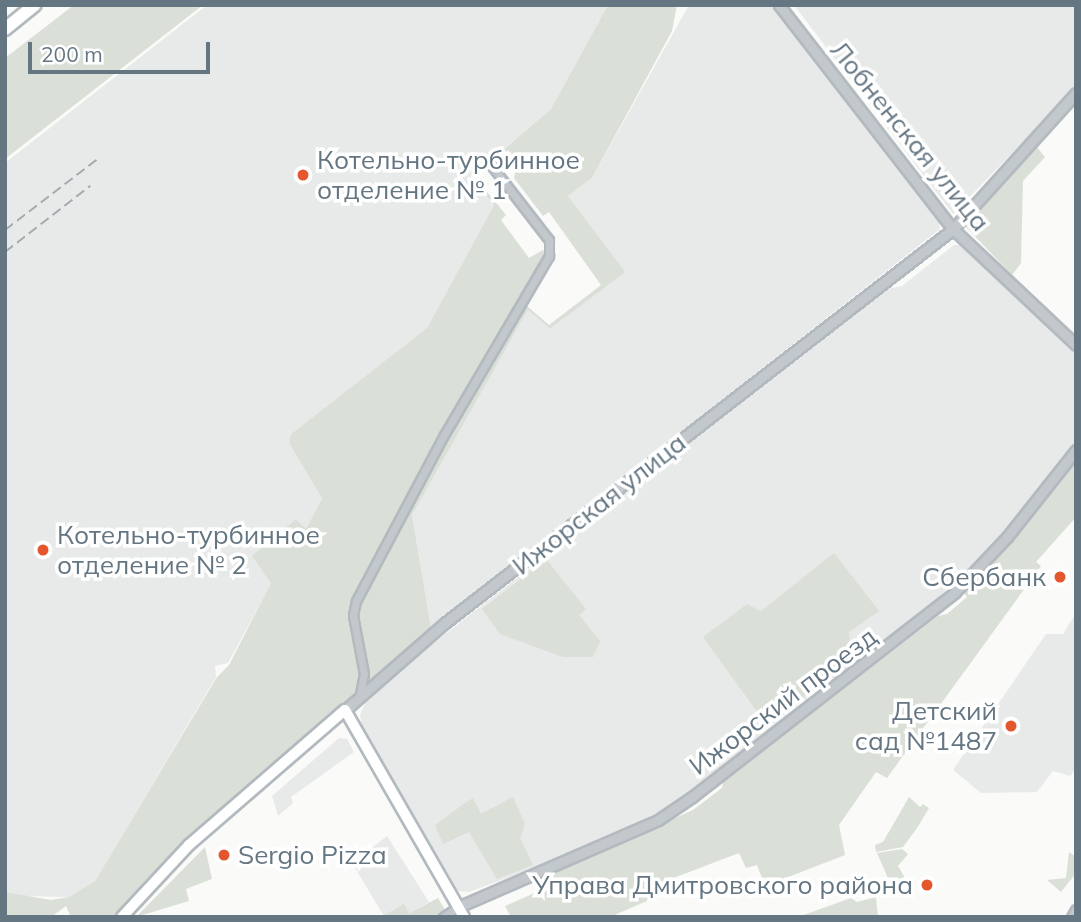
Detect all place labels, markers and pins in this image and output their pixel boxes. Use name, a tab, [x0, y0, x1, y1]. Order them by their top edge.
place label: Котельно-турбинное отделение № 1	[317, 144, 580, 206]
marker: Котельно-турбинное отделение № 1	[295, 167, 311, 183]
place label: Котельно-турбинное отделение № 2	[57, 519, 320, 580]
marker: Котельно-турбинное отделение № 2	[35, 542, 51, 558]
place label: Сбербанк	[922, 561, 1046, 593]
marker: Сбербанк	[1052, 569, 1068, 585]
place label: Детский сад №1487	[855, 695, 997, 756]
marker: Детский сад №1487	[1003, 718, 1019, 734]
place label: Sergio Pizza	[238, 839, 387, 871]
marker: Sergio Pizza	[216, 847, 232, 863]
place label: Управа Дмитровского района	[532, 869, 913, 901]
marker: Управа Дмитровского района	[919, 877, 935, 893]

